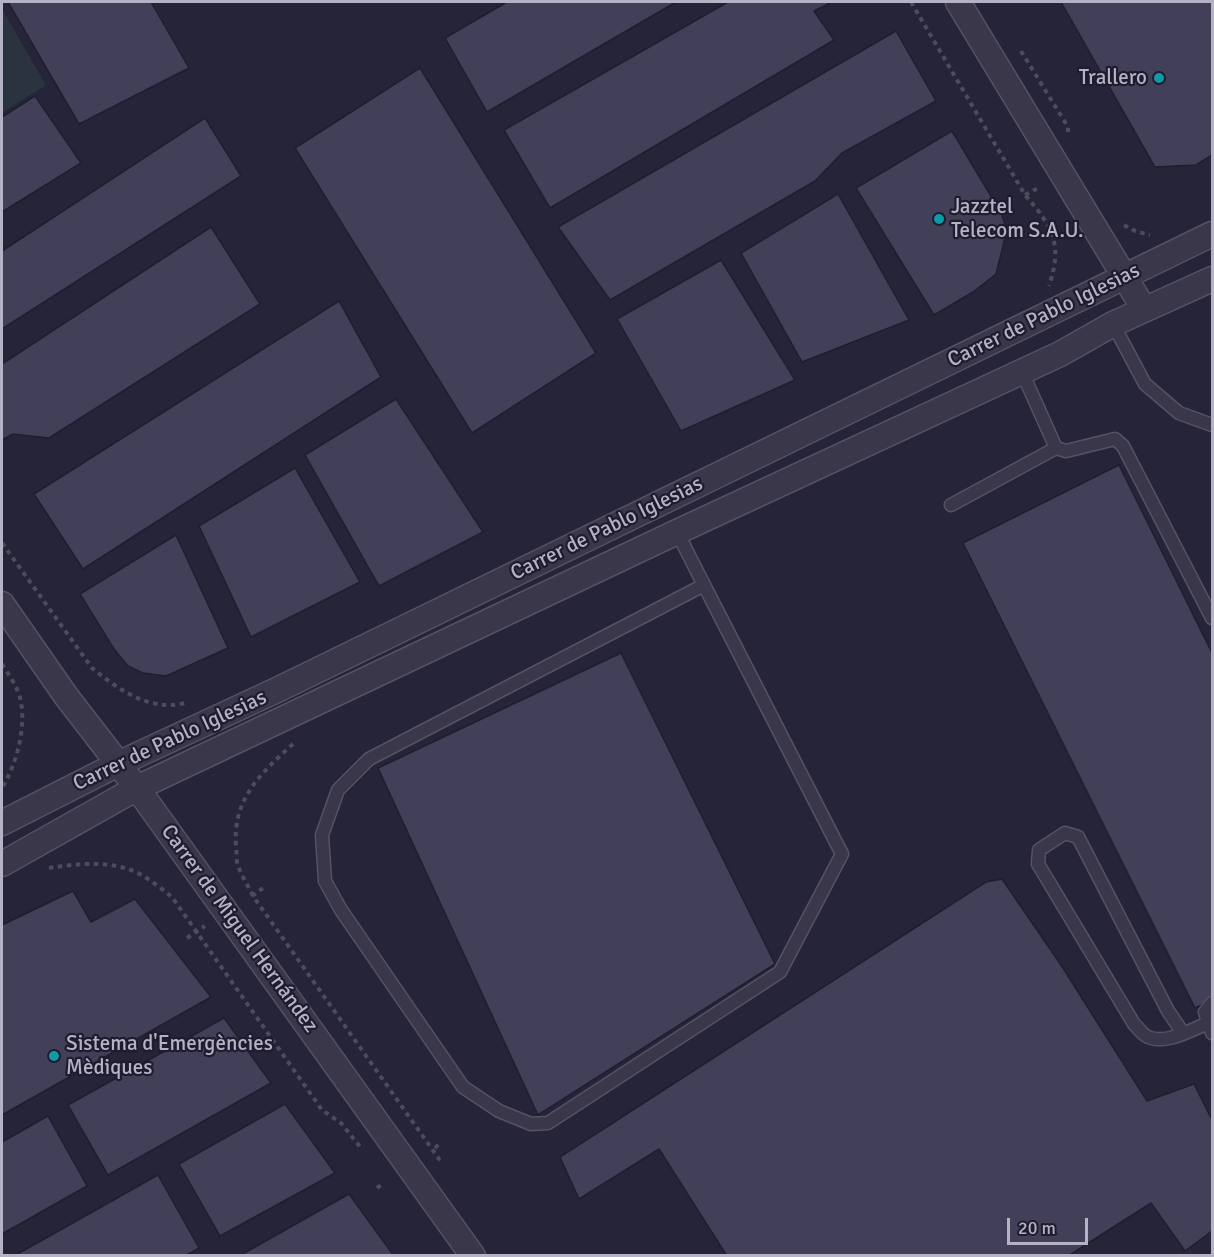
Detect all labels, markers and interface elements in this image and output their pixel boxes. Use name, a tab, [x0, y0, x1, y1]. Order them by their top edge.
place label: Trallero	[1079, 65, 1147, 91]
marker: Trallero	[1152, 71, 1166, 85]
place label: Jazztel Telecom S.A.U.	[951, 194, 1084, 244]
marker: Jazztel Telecom S.A.U.	[932, 212, 946, 226]
street label: Carrer de Pablo Iglesias	[944, 259, 1144, 373]
street label: Carrer de Pablo Iglesias	[507, 472, 707, 586]
street label: Carrer de Pablo Iglesias	[69, 685, 271, 797]
street label: Carrer de Miguel Hernández	[155, 820, 323, 1038]
place label: Sistema d'Emergències Mèdiques	[66, 1031, 273, 1081]
marker: Sistema d'Emergències Mèdiques	[47, 1049, 61, 1063]
scale bar	[1010, 1206, 1091, 1244]
text: 20 m	[1018, 1217, 1056, 1239]

